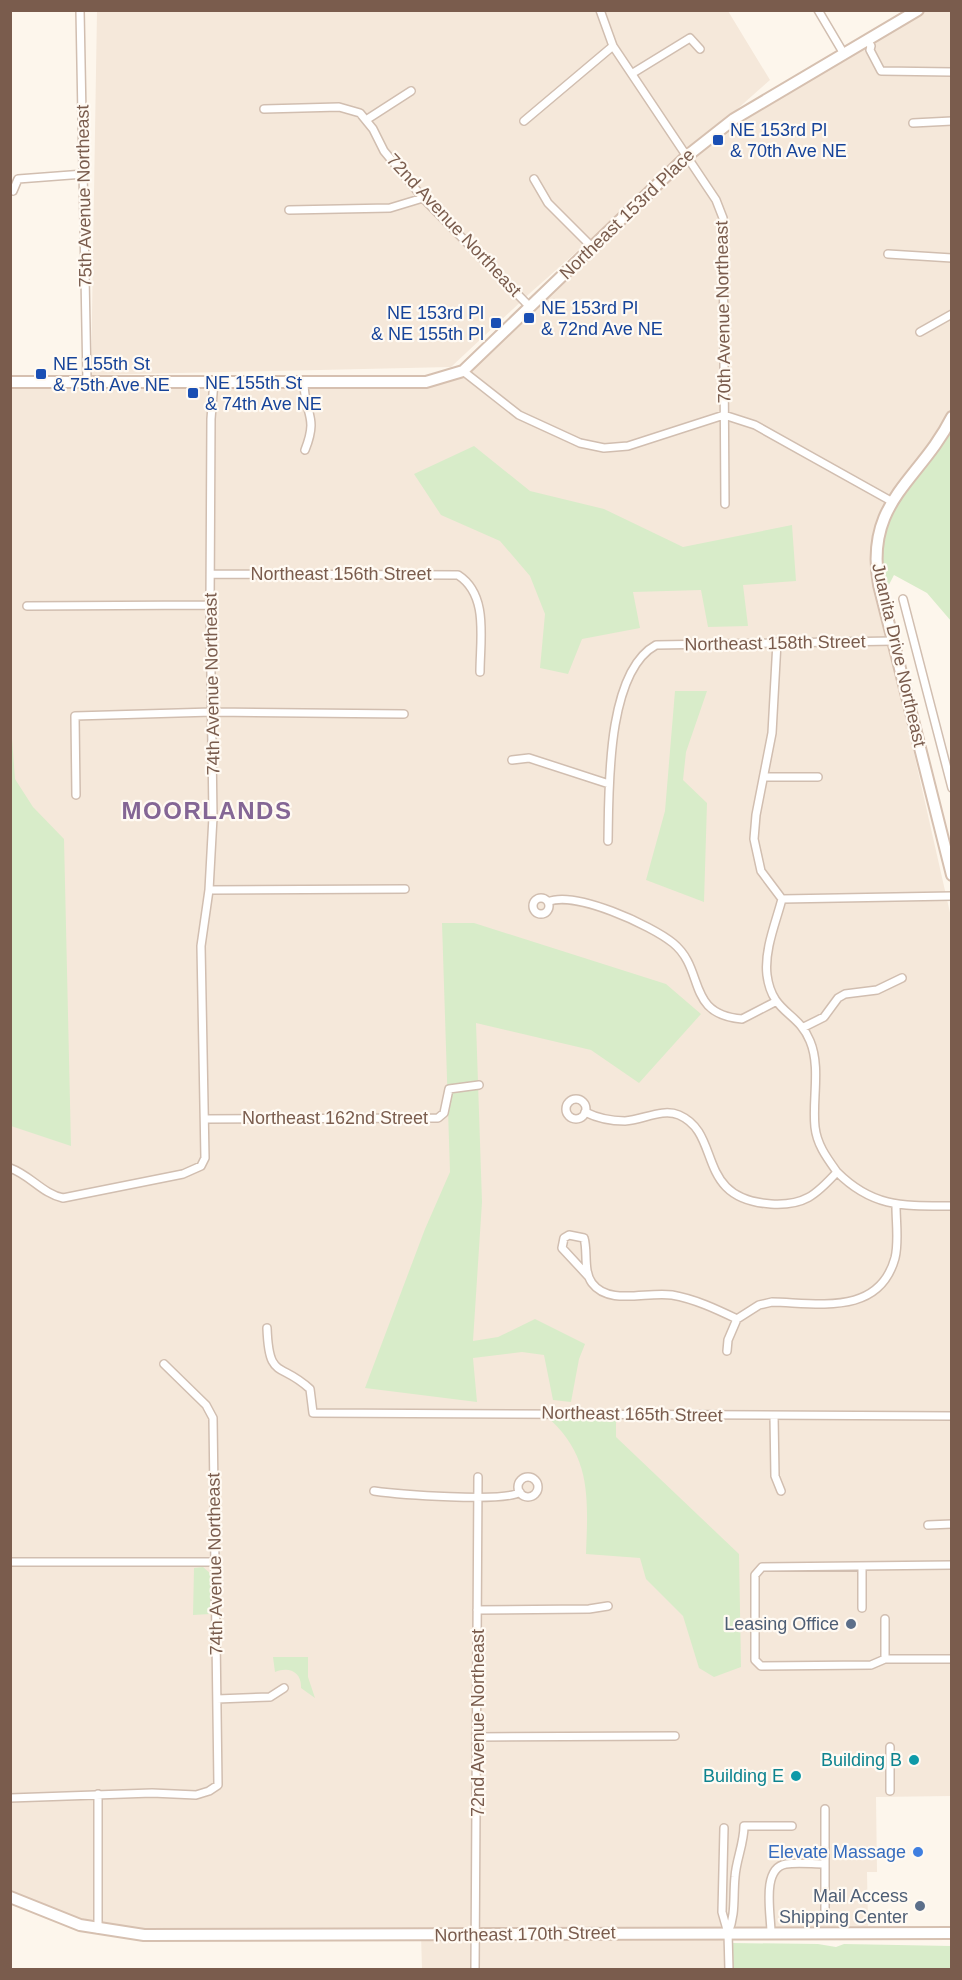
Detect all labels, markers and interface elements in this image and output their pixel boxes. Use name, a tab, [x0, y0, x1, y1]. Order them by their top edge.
street label: 75th Avenue Northeast	[72, 104, 96, 288]
place label: NE 153rd Pl & 70th Ave NE	[730, 120, 847, 161]
marker: NE 153rd Pl & 70th Ave NE	[711, 133, 725, 147]
street label: Northeast 153rd Place	[556, 145, 698, 283]
street label: 72nd Avenue Northeast	[383, 149, 525, 301]
street label: 70th Avenue Northeast	[711, 220, 735, 404]
place label: NE 153rd Pl & 72nd Ave NE	[541, 298, 663, 339]
place label: NE 153rd Pl & NE 155th Pl	[371, 303, 484, 344]
marker: NE 153rd Pl & 72nd Ave NE	[522, 311, 536, 325]
marker: NE 153rd Pl & NE 155th Pl	[489, 316, 503, 330]
place label: NE 155th St & 75th Ave NE	[53, 354, 170, 395]
marker: NE 155th St & 75th Ave NE	[34, 367, 48, 381]
place label: NE 155th St & 74th Ave NE	[205, 373, 322, 414]
marker: NE 155th St & 74th Ave NE	[186, 386, 200, 400]
street label: Juanita Drive Northeast	[868, 561, 930, 749]
street label: Northeast 156th Street	[250, 564, 432, 584]
street label: 74th Avenue Northeast	[200, 592, 224, 776]
street label: Northeast 158th Street	[684, 631, 866, 655]
district label: MOORLANDS	[122, 797, 292, 824]
street label: Northeast 162nd Street	[242, 1108, 428, 1128]
street label: Northeast 165th Street	[541, 1402, 723, 1426]
street label: 74th Avenue Northeast	[203, 1472, 227, 1656]
place label: Leasing Office	[724, 1614, 839, 1634]
marker: Leasing Office	[844, 1617, 858, 1631]
street label: 72nd Avenue Northeast	[468, 1629, 488, 1817]
place label: Building B	[821, 1750, 902, 1770]
marker: Building B	[907, 1753, 921, 1767]
place label: Building E	[703, 1766, 784, 1786]
marker: Building E	[789, 1769, 803, 1783]
place label: Elevate Massage	[768, 1842, 906, 1862]
marker: Elevate Massage	[911, 1845, 925, 1859]
place label: Mail Access Shipping Center	[779, 1886, 908, 1927]
marker: Mail Access Shipping Center	[913, 1899, 927, 1913]
street label: Northeast 170th Street	[434, 1922, 616, 1946]

